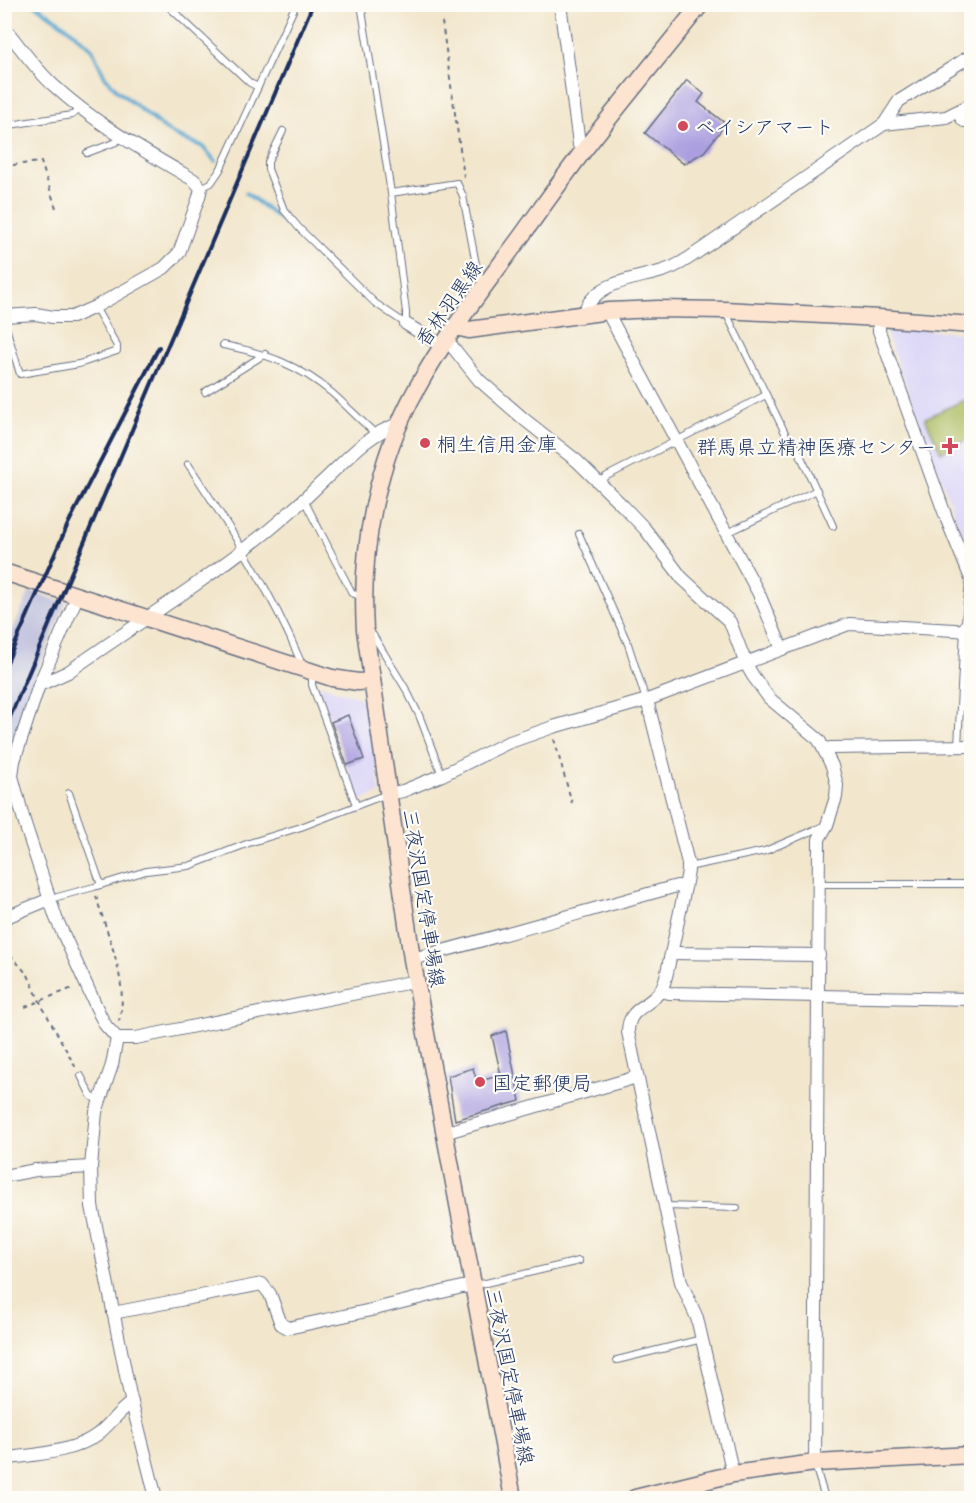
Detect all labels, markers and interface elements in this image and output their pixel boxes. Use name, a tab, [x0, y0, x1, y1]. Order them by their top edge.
place label: ベイシアマート	[695, 113, 835, 139]
marker: ベイシアマート	[676, 119, 690, 133]
street label: 香林羽黒線	[409, 255, 487, 351]
place label: 桐生信用金庫	[437, 430, 557, 456]
place label: 群馬県立精神医療センター	[697, 433, 936, 459]
marker: 桐生信用金庫	[418, 436, 432, 450]
marker: 群馬県立精神医療センター	[941, 437, 959, 455]
street label: 三夜沢国定停車場線	[398, 807, 452, 989]
place label: 国定郵便局	[492, 1069, 592, 1095]
marker: 国定郵便局	[473, 1075, 487, 1089]
street label: 三夜沢国定停車場線	[481, 1285, 541, 1467]

